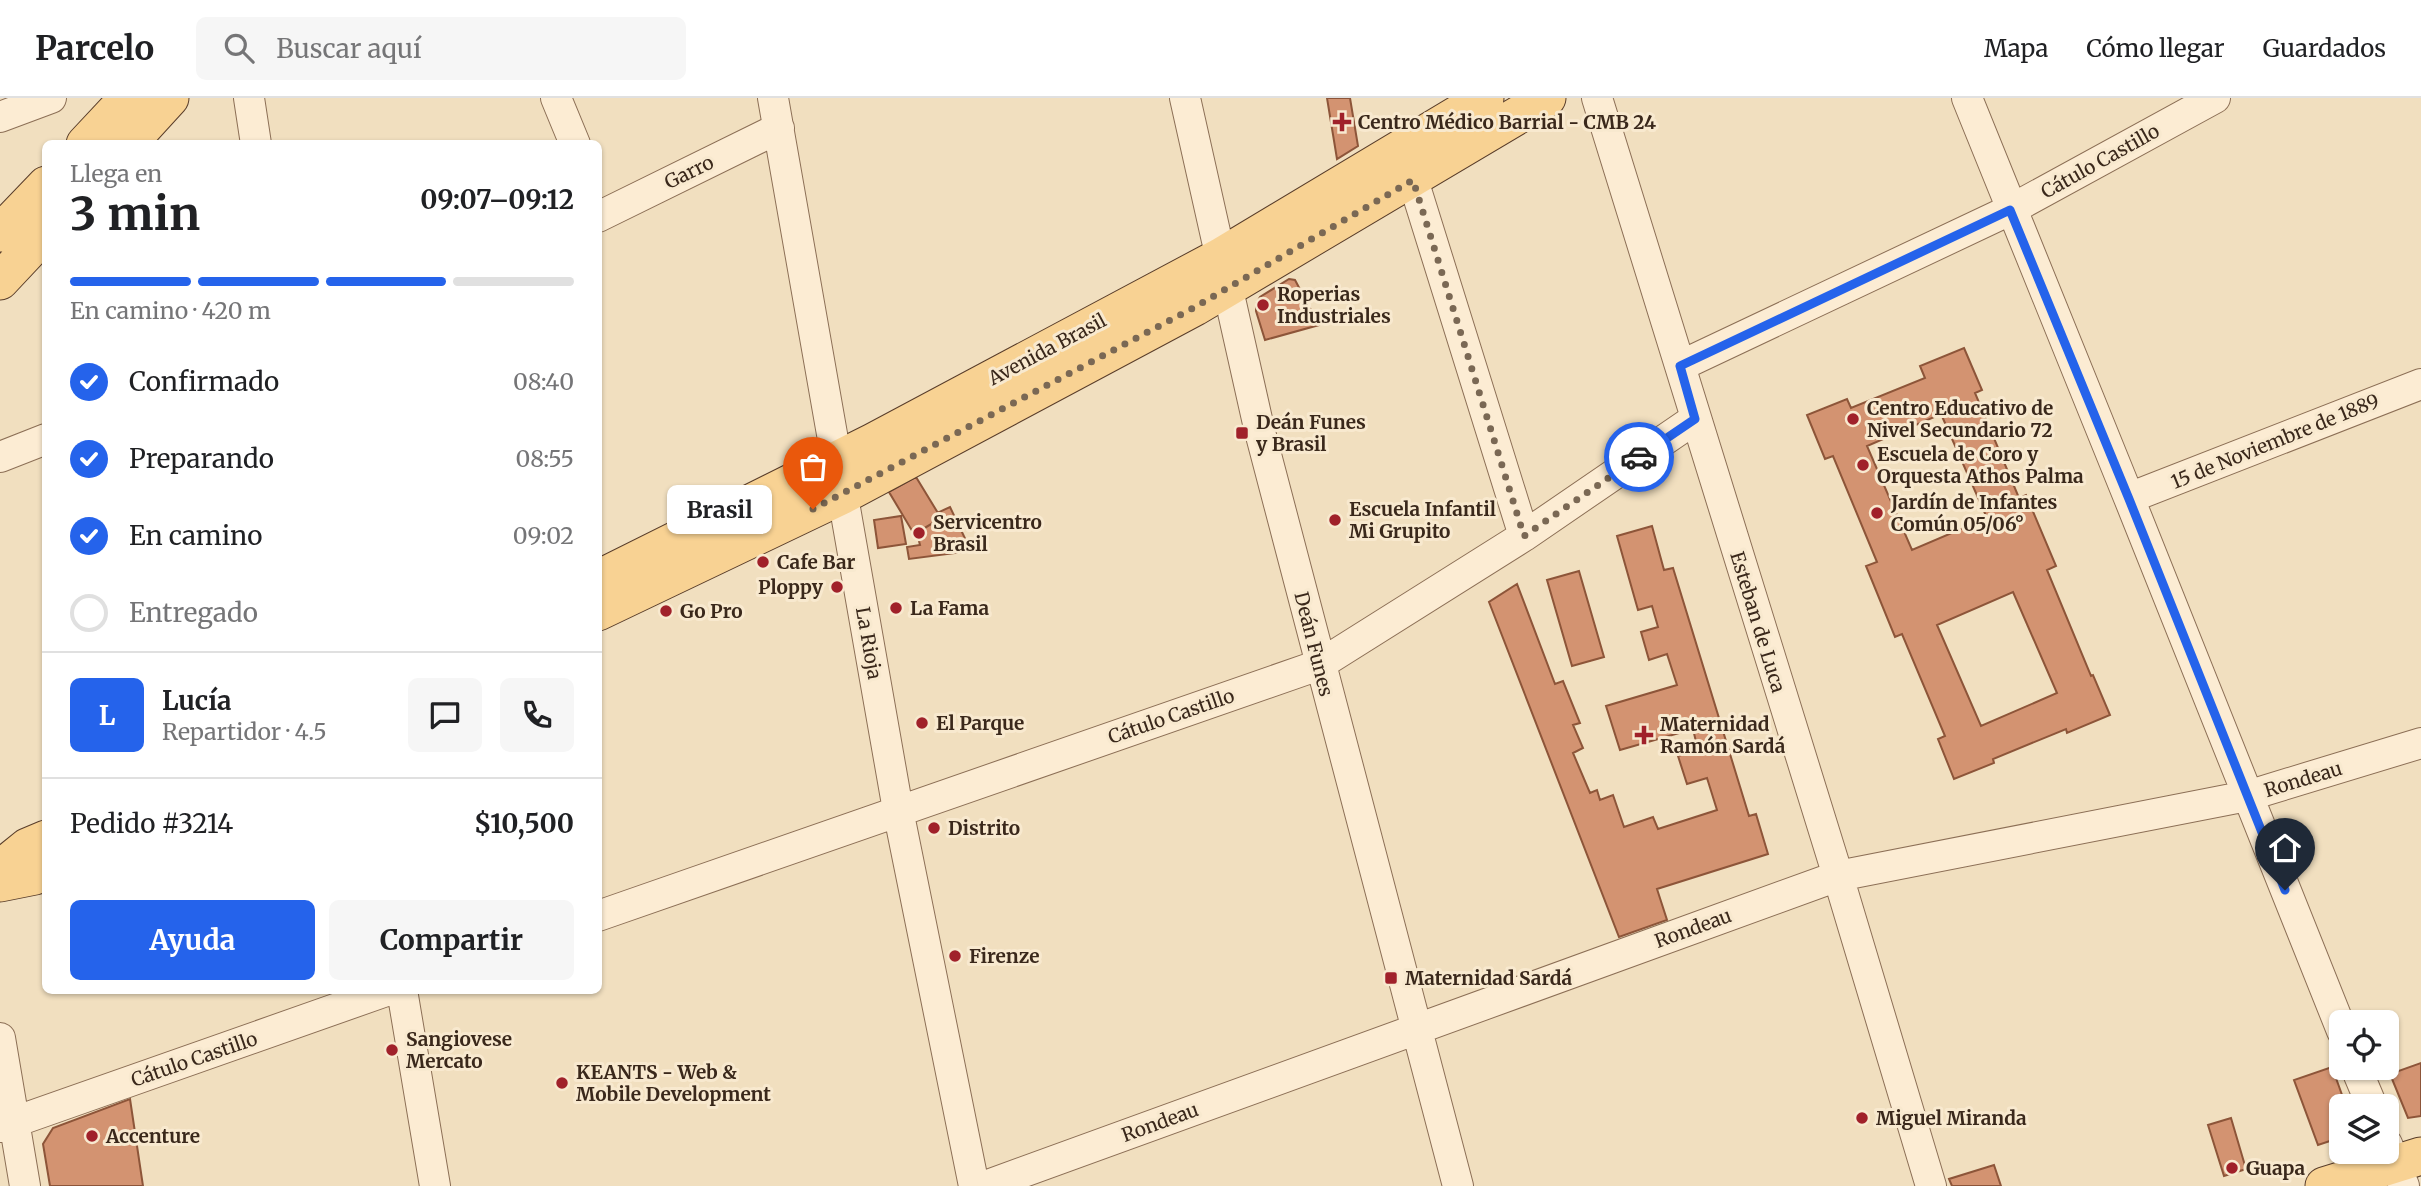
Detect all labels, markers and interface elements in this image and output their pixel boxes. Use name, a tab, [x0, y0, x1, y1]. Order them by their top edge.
search box	[196, 17, 686, 80]
text: Parcelo	[35, 28, 154, 69]
icon: search	[220, 29, 258, 67]
text: Buscar aquí	[276, 32, 422, 65]
text: Mapa	[1984, 33, 2048, 64]
text: Cómo llegar	[2086, 33, 2225, 64]
text: Guardados	[2263, 33, 2386, 64]
place label: Centro Médico Barrial - CMB 24	[1358, 110, 1656, 134]
marker: Centro Médico Barrial - CMB 24	[1332, 112, 1352, 132]
street label: Cátulo Castillo	[2036, 119, 2164, 203]
street label: Garro	[661, 150, 717, 194]
text: Llega en	[70, 159, 162, 188]
text: 09:07–09:12	[420, 183, 574, 216]
text: 3 min	[70, 185, 200, 243]
place label: Roperias Industriales	[1277, 282, 1391, 328]
text: En camino · 420 m	[70, 296, 271, 325]
marker: Roperias Industriales	[1255, 297, 1271, 313]
street label: Avenida Brasil	[983, 308, 1110, 391]
icon: check	[70, 363, 108, 401]
text: Confirmado	[129, 365, 279, 398]
text: 08:40	[513, 367, 574, 396]
street label: 15 de Noviembre de 1889	[2167, 388, 2383, 494]
place label: Centro Educativo de Nivel Secundario 72	[1867, 396, 2053, 442]
place label: Deán Funes y Brasil	[1256, 410, 1366, 456]
marker: Centro Educativo de Nivel Secundario 72	[1845, 411, 1861, 427]
courier	[1604, 422, 1674, 492]
marker: Deán Funes y Brasil	[1234, 425, 1250, 441]
pin	[783, 437, 843, 509]
icon: car	[1620, 438, 1658, 476]
icon: check	[70, 440, 108, 478]
text: Preparando	[129, 442, 274, 475]
place label: Escuela de Coro y Orquesta Athos Palma	[1877, 442, 2084, 488]
text: 08:55	[516, 444, 574, 473]
icon: bag	[794, 448, 832, 486]
marker: Escuela de Coro y Orquesta Athos Palma	[1855, 457, 1871, 473]
callout: Brasil	[666, 484, 771, 534]
place label: Jardín de Infantes Común 05/06°	[1890, 490, 2058, 536]
text: Brasil	[686, 495, 753, 524]
place label: Escuela Infantil Mi Grupito	[1349, 497, 1496, 543]
marker: Jardín de Infantes Común 05/06°	[1869, 505, 1885, 521]
place label: Servicentro Brasil	[933, 510, 1042, 556]
marker: Escuela Infantil Mi Grupito	[1327, 512, 1343, 528]
icon: check	[70, 517, 108, 555]
text: En camino	[129, 519, 262, 552]
text: 09:02	[513, 521, 574, 550]
marker: Servicentro Brasil	[911, 525, 927, 541]
street label: Esteban de Luca	[1725, 548, 1791, 696]
place label: Cafe Bar	[777, 550, 855, 574]
marker: Cafe Bar	[755, 554, 771, 570]
place label: Ploppy	[758, 575, 824, 599]
marker: Ploppy	[829, 579, 845, 595]
street label: Deán Funes	[1289, 589, 1339, 699]
text: Entregado	[129, 596, 258, 629]
place label: La Fama	[910, 596, 989, 620]
place label: Go Pro	[680, 599, 742, 623]
marker: La Fama	[888, 600, 904, 616]
marker: Go Pro	[658, 603, 674, 619]
street label: La Rioja	[851, 605, 887, 681]
button: chat	[408, 678, 482, 752]
button: phone	[500, 678, 574, 752]
street label: Cátulo Castillo	[1105, 683, 1237, 749]
text: Lucía	[162, 684, 231, 717]
text: L	[99, 699, 115, 732]
place label: El Parque	[936, 711, 1024, 735]
place label: Maternidad Ramón Sardá	[1660, 712, 1786, 758]
marker: El Parque	[914, 715, 930, 731]
text: Repartidor · 4.5	[162, 717, 327, 746]
marker: Maternidad Ramón Sardá	[1634, 725, 1654, 745]
street label: Rondeau	[2261, 756, 2345, 802]
text: Pedido #3214	[70, 807, 233, 840]
text: $10,500	[474, 807, 574, 840]
place label: Distrito	[948, 816, 1020, 840]
pin	[2255, 818, 2315, 890]
marker: Distrito	[926, 820, 942, 836]
icon: home	[2266, 829, 2304, 867]
button: Ayuda	[70, 900, 315, 980]
button: Compartir	[329, 900, 574, 980]
street label: Rondeau	[1651, 903, 1735, 953]
place label: Firenze	[969, 944, 1039, 968]
marker: Firenze	[947, 948, 963, 964]
place label: Maternidad Sardá	[1405, 966, 1573, 990]
marker: Maternidad Sardá	[1383, 970, 1399, 986]
map controls	[2329, 1010, 2399, 1164]
button: locate	[2329, 1010, 2399, 1080]
street label: Cátulo Castillo	[128, 1026, 260, 1092]
place label: Sangiovese Mercato	[406, 1027, 512, 1073]
marker: Sangiovese Mercato	[384, 1042, 400, 1058]
place label: KEANTS - Web & Mobile Development	[576, 1060, 771, 1106]
marker: KEANTS - Web & Mobile Development	[554, 1075, 570, 1091]
button: layers	[2329, 1094, 2399, 1164]
street label: Rondeau	[1118, 1097, 1202, 1147]
place label: Miguel Miranda	[1876, 1106, 2027, 1130]
marker: Miguel Miranda	[1854, 1110, 1870, 1126]
place label: Accenture	[105, 1124, 200, 1148]
marker: Accenture	[84, 1128, 100, 1144]
place label: Guapa	[2246, 1156, 2305, 1180]
marker: Guapa	[2224, 1160, 2240, 1176]

